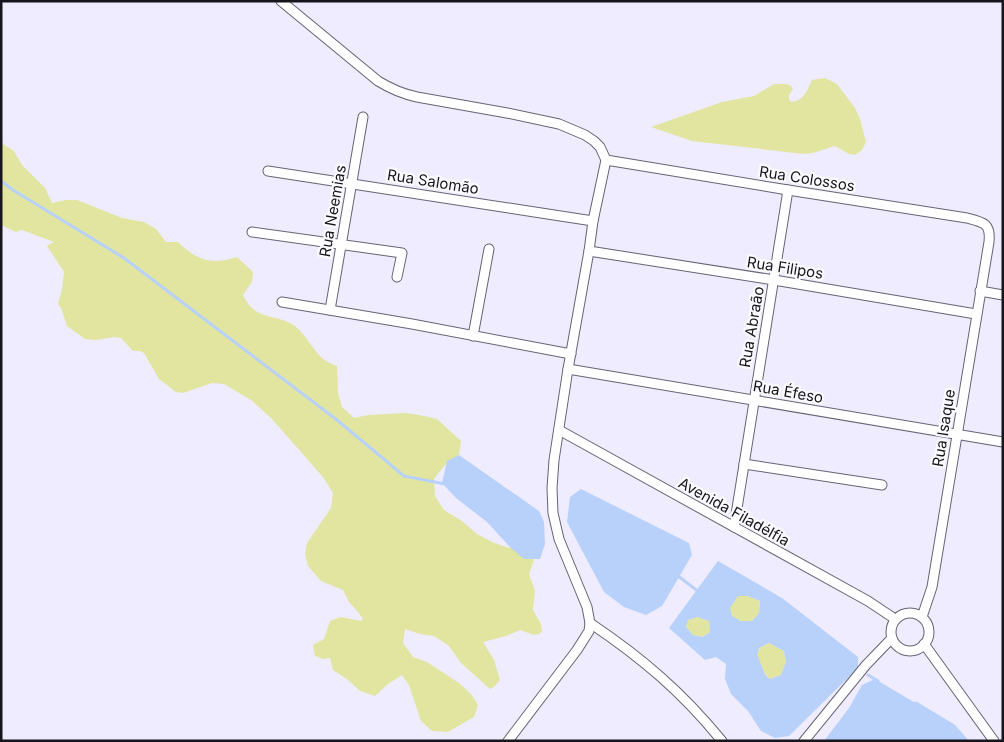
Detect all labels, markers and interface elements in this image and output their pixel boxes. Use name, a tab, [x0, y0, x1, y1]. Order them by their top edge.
street label: Rua Colossos	[758, 162, 856, 195]
street label: Rua Neemias	[315, 163, 350, 258]
street label: Rua Salomão	[386, 165, 480, 198]
street label: Rua Filipos	[746, 252, 825, 283]
street label: Rua Abraão	[735, 285, 768, 369]
street label: Rua Éfeso	[751, 376, 825, 407]
street label: Rua Isaque	[928, 388, 959, 468]
street label: Avenida Filadélfia	[675, 473, 793, 550]

